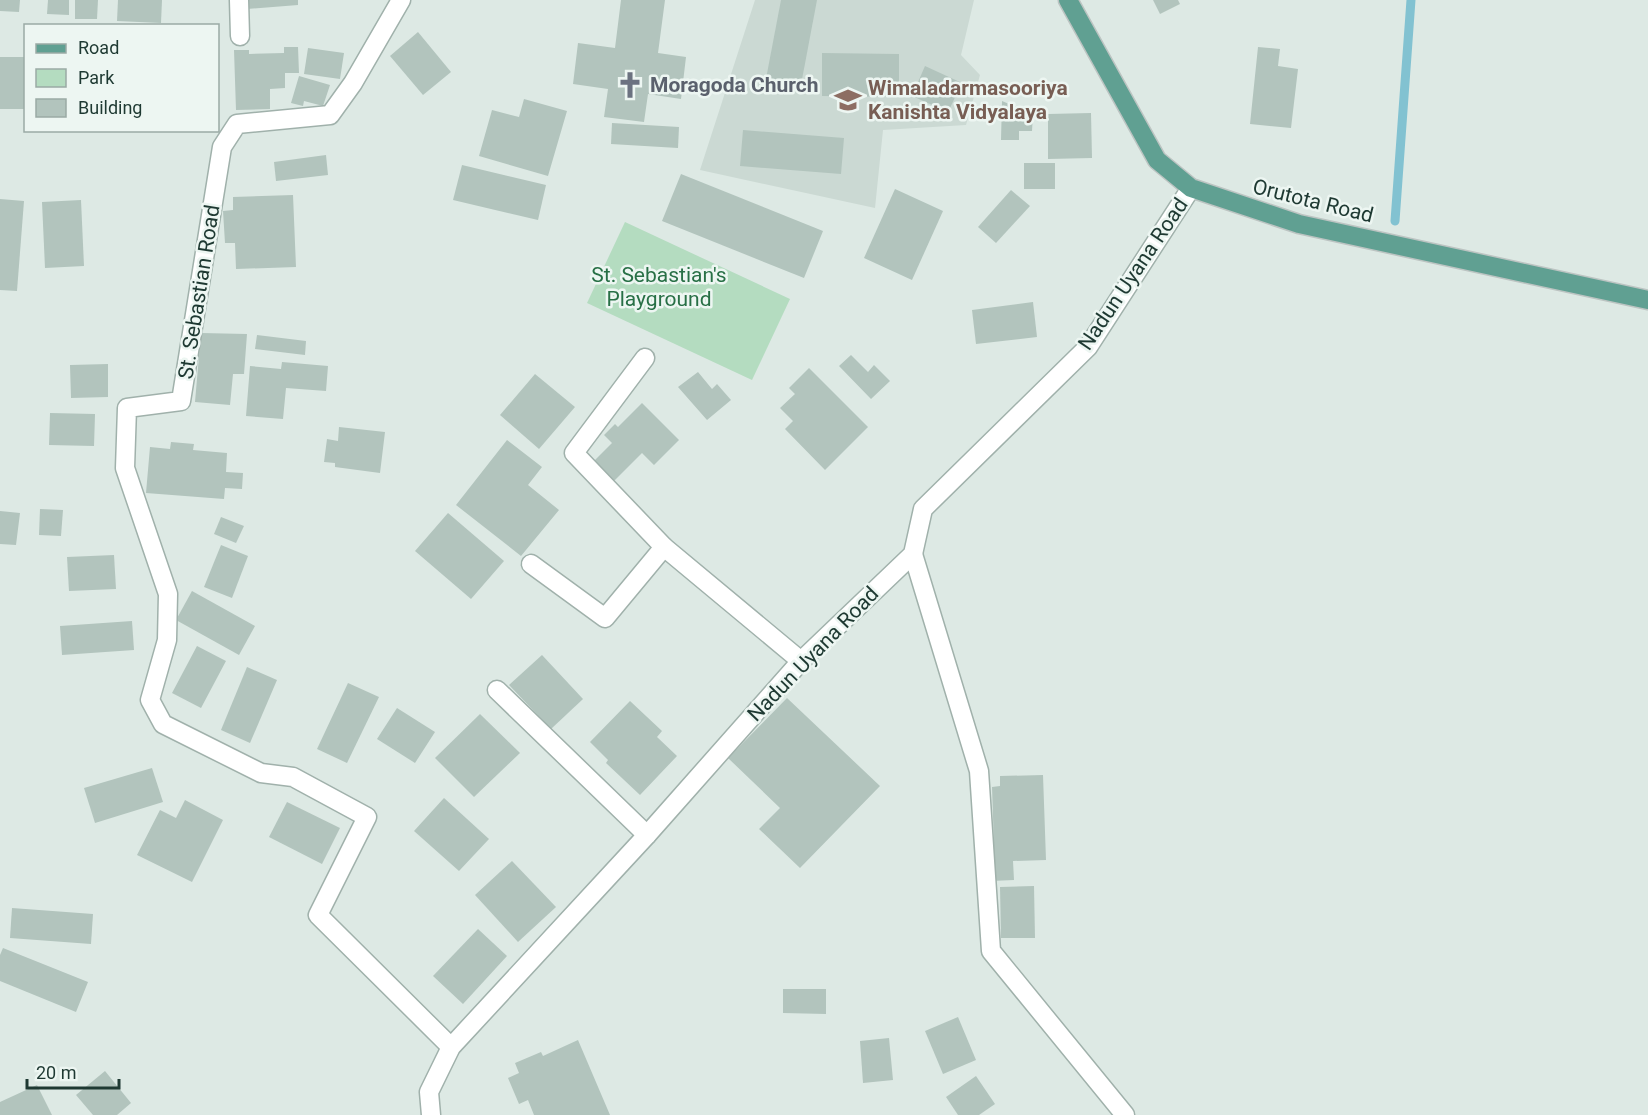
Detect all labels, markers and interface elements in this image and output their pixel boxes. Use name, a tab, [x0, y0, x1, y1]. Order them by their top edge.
legend	[24, 24, 219, 132]
text: Road	[78, 37, 119, 58]
text: Park	[78, 67, 115, 88]
church icon: Moragoda Church	[615, 70, 645, 100]
place label: Moragoda Church	[650, 73, 818, 97]
place label: Wimaladarmasooriya Kanishta Vidyalaya	[868, 76, 1068, 124]
school or university icon: Wimaladarmasooriya Kanishta Vidyalaya	[833, 85, 863, 115]
text: Building	[78, 97, 142, 118]
street label: Orutota Road	[1250, 174, 1376, 228]
street label: Nadun Uyana Road	[1073, 194, 1193, 354]
street label: St. Sebastian Road	[173, 203, 225, 381]
park label: St. Sebastian's Playground	[591, 263, 727, 311]
street label: Nadun Uyana Road	[743, 582, 883, 726]
scale bar	[27, 1052, 118, 1090]
text: 20 m	[36, 1062, 76, 1083]

